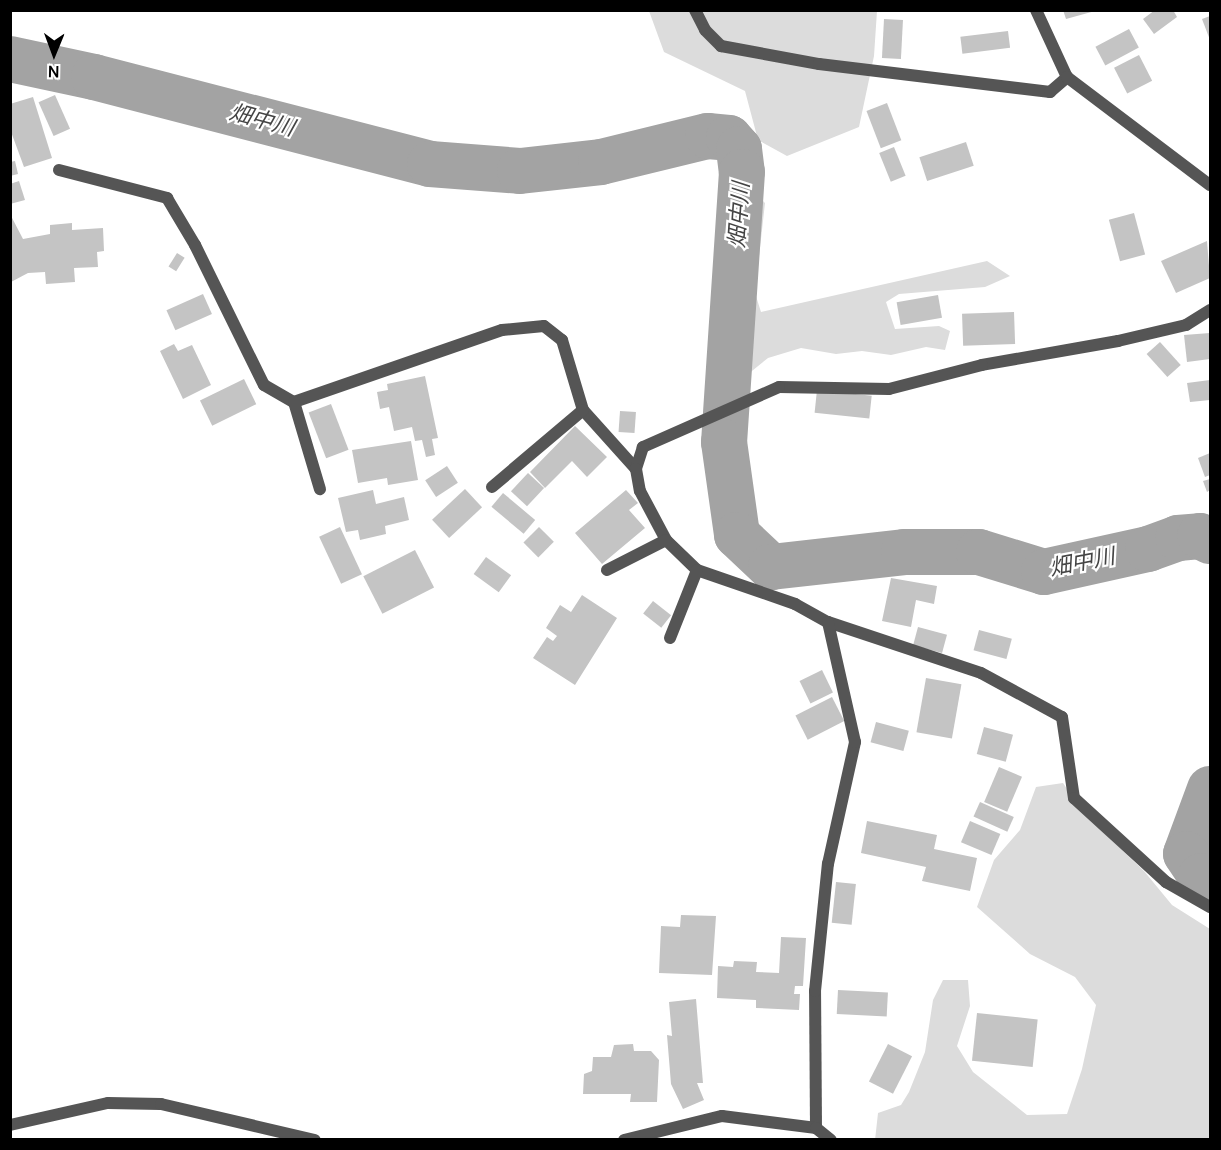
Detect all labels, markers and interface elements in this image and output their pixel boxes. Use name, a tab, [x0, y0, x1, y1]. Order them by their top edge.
north arrow	[24, 24, 84, 84]
text: N	[48, 61, 60, 83]
water label: 畑中川	[227, 99, 297, 141]
water label: 畑中川	[724, 181, 754, 249]
water label: 畑中川	[1047, 543, 1117, 581]

